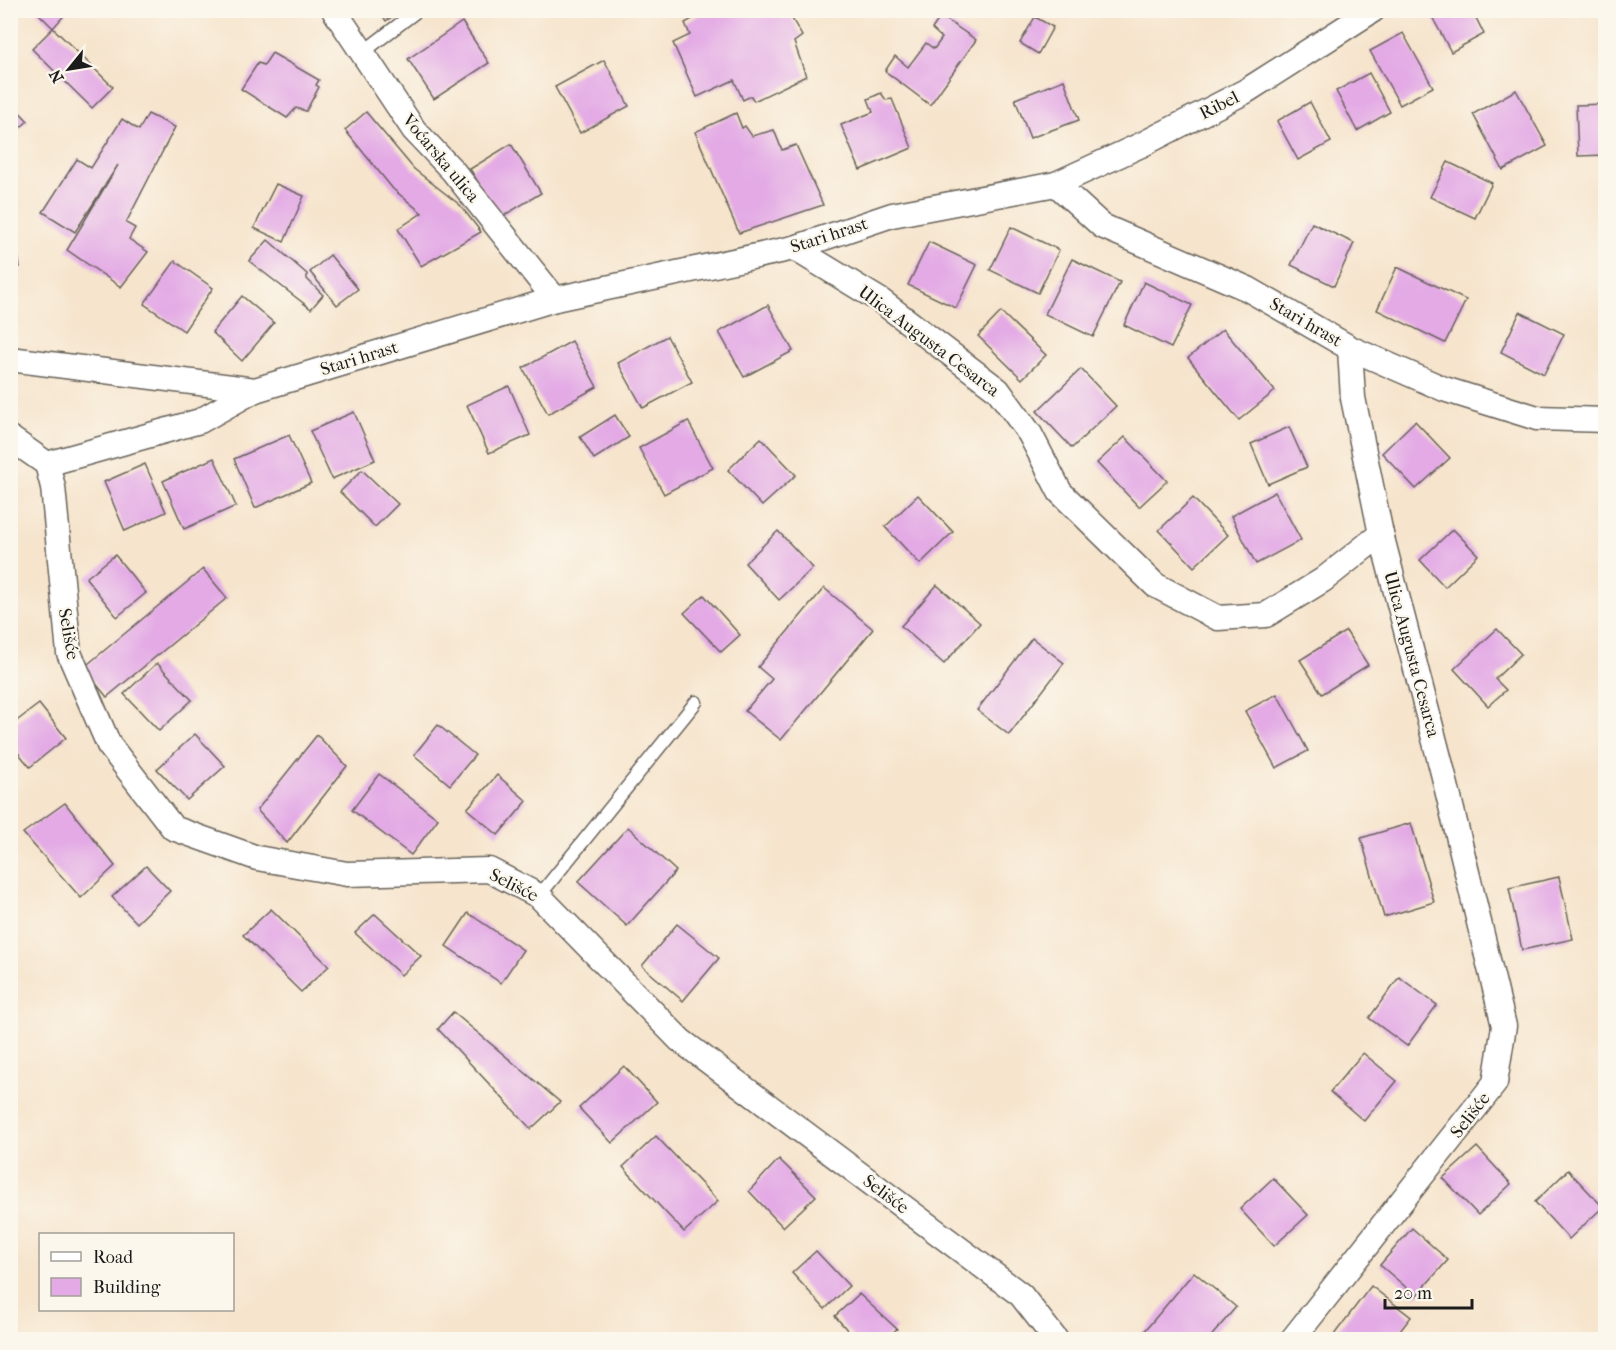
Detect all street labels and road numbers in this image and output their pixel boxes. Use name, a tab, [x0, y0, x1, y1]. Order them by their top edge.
street label: Ribel	[1196, 87, 1242, 124]
street label: Voćarska ulica	[397, 109, 484, 207]
street label: Stari hrast	[788, 213, 871, 258]
street label: Ulica Augusta Cesarca	[854, 282, 1004, 402]
street label: Stari hrast	[1266, 293, 1346, 352]
street label: Stari hrast	[318, 337, 401, 380]
street label: Ulica Augusta Cesarca	[1379, 569, 1444, 740]
street label: Selišće	[54, 607, 83, 662]
street label: Selišće	[486, 864, 542, 907]
street label: Selišće	[1446, 1088, 1495, 1142]
street label: Selišće	[859, 1170, 913, 1218]

